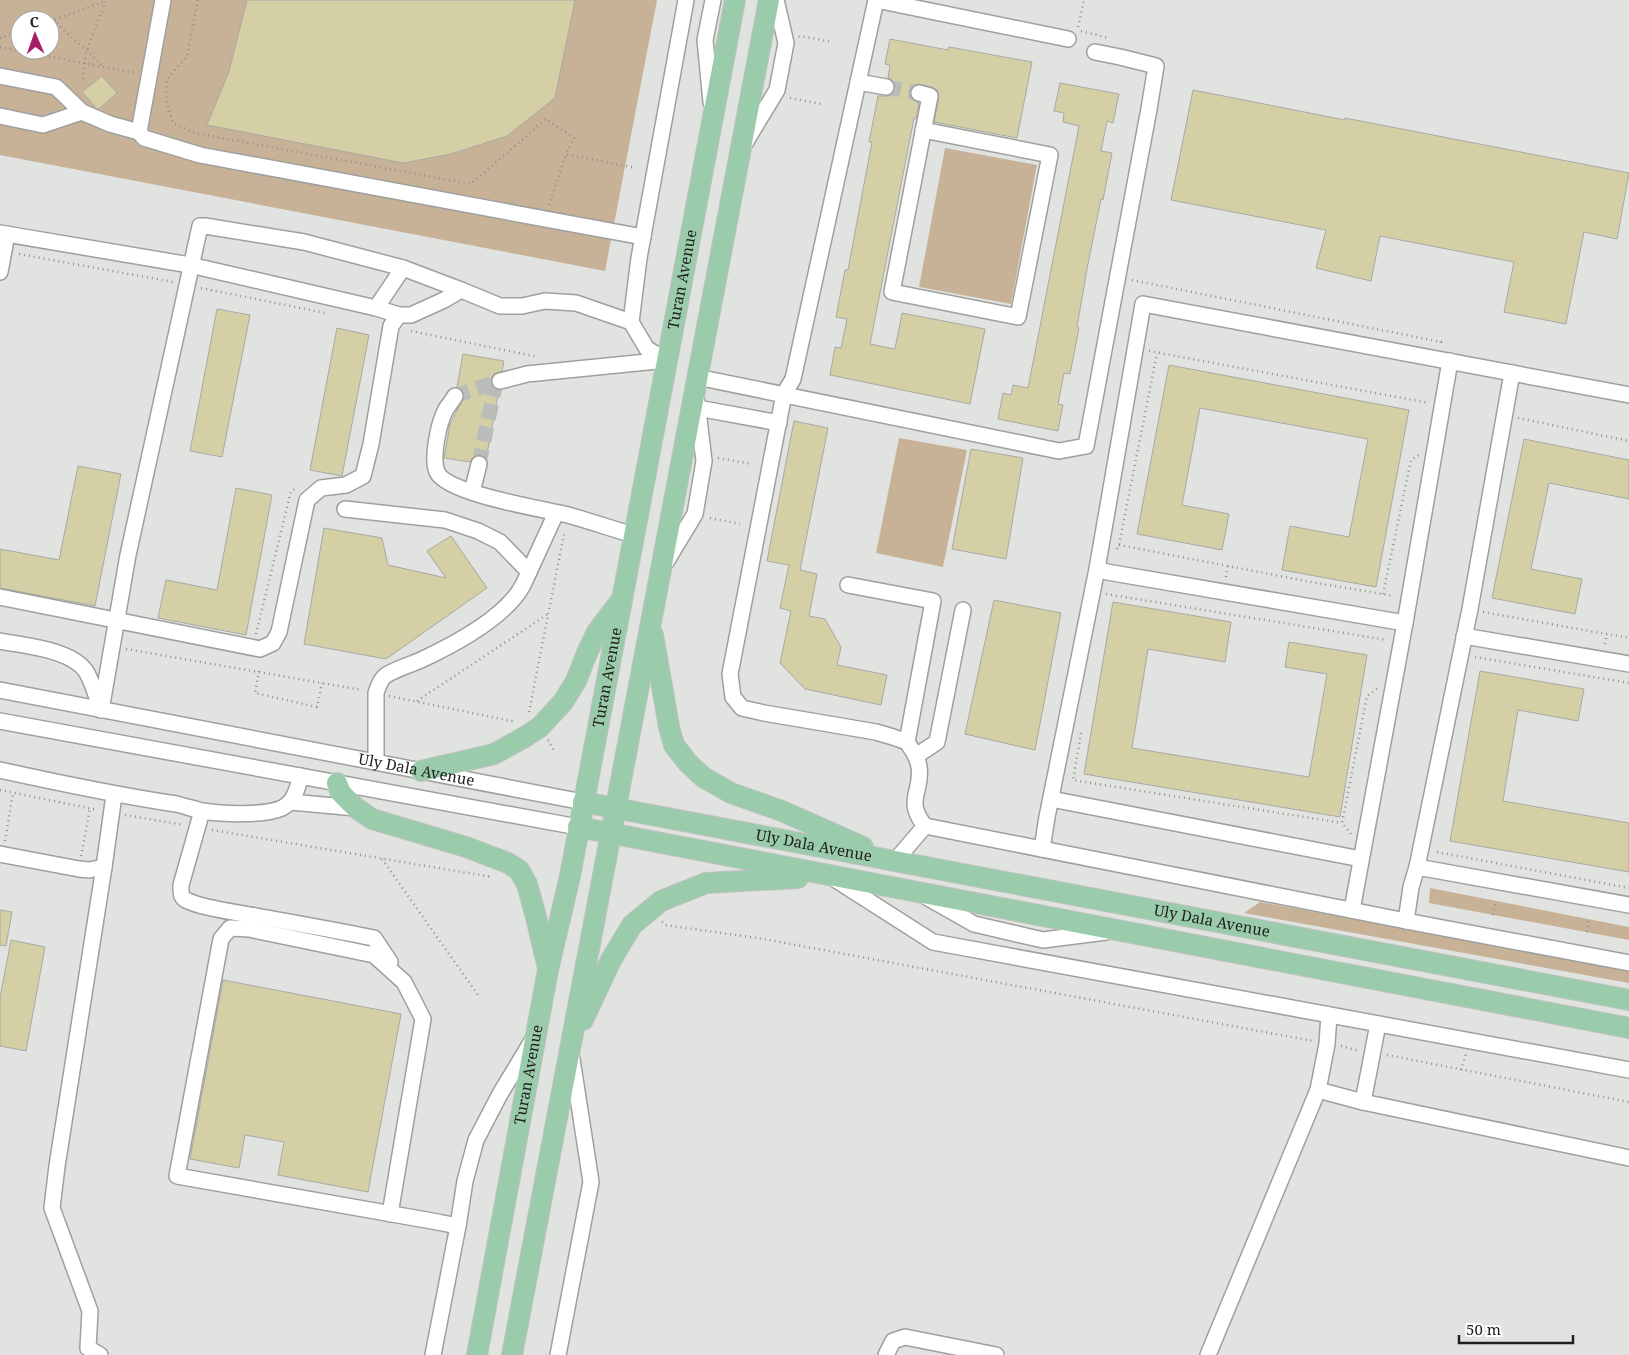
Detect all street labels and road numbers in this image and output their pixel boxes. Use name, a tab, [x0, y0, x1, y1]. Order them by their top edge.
street label: Turan Avenue	[662, 228, 701, 331]
street label: Turan Avenue	[587, 626, 626, 729]
street label: Uly Dala Avenue	[357, 748, 476, 790]
street label: Uly Dala Avenue	[754, 824, 874, 866]
street label: Uly Dala Avenue	[1152, 899, 1272, 941]
street label: Turan Avenue	[509, 1023, 547, 1126]

